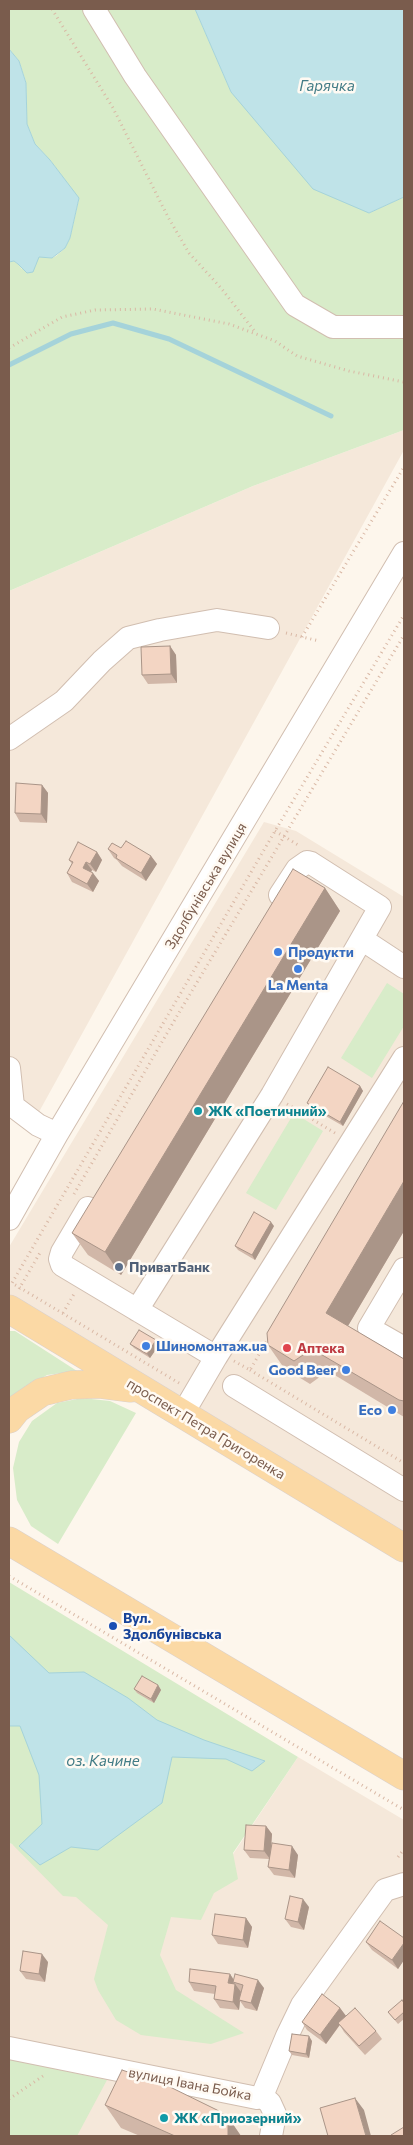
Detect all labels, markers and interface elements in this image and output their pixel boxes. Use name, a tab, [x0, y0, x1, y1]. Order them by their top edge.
water label: Гарячка	[299, 77, 355, 95]
street label: Здолбунівська вулиця	[162, 820, 250, 952]
place label: Продукти	[288, 944, 354, 960]
marker: Продукти	[272, 946, 284, 958]
marker: La Menta	[292, 963, 304, 975]
place label: La Menta	[268, 977, 328, 993]
place label: ЖК «Поетичний»	[208, 1103, 327, 1119]
marker: ЖК «Поетичний»	[192, 1105, 204, 1117]
place label: ПриватБанк	[129, 1259, 210, 1275]
marker: ПриватБанк	[113, 1261, 125, 1273]
place label: Шиномонтаж.ua	[156, 1338, 267, 1354]
marker: Шиномонтаж.ua	[140, 1340, 152, 1352]
place label: Аптека	[297, 1340, 345, 1356]
marker: Аптека	[281, 1342, 293, 1354]
place label: Good Beer	[268, 1362, 336, 1378]
marker: Good Beer	[340, 1364, 352, 1376]
street label: проспект Петра Григоренка	[124, 1375, 288, 1483]
place label: Eco	[359, 1402, 382, 1418]
marker: Eco	[386, 1404, 398, 1416]
place label: Вул. Здолбунівська	[123, 1610, 222, 1642]
marker: Вул. Здолбунівська	[107, 1620, 119, 1632]
water label: оз. Качине	[66, 1752, 140, 1770]
street label: вулиця Івана Бойка	[127, 2064, 253, 2104]
place label: ЖК «Приозерний»	[174, 2110, 301, 2126]
marker: ЖК «Приозерний»	[158, 2112, 170, 2124]

